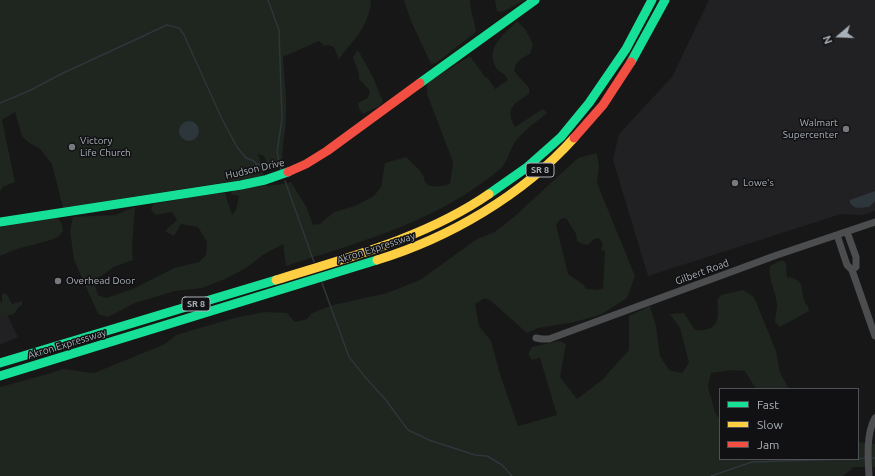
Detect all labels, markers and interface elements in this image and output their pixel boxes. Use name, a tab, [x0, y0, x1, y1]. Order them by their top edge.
north arrow	[819, 16, 859, 56]
text: N	[821, 34, 835, 46]
place label: Walmart Supercenter	[783, 117, 838, 140]
marker: Walmart Supercenter	[841, 124, 851, 134]
place label: Victory Life Church	[80, 135, 131, 158]
marker: Victory Life Church	[67, 142, 77, 152]
street label: Hudson Drive	[224, 156, 286, 182]
road number: SR 8	[526, 163, 554, 177]
place label: Lowe's	[743, 177, 774, 189]
marker: Lowe's	[730, 178, 740, 188]
street label: Akron Expressway	[335, 230, 417, 266]
street label: Gilbert Road	[674, 257, 730, 287]
place label: Overhead Door	[66, 275, 135, 287]
marker: Overhead Door	[53, 276, 63, 286]
road number: SR 8	[182, 297, 210, 311]
street label: Akron Expressway	[26, 326, 108, 362]
legend	[719, 388, 859, 460]
text: Fast	[757, 398, 779, 411]
text: Slow	[757, 418, 783, 431]
text: Jam	[757, 438, 779, 451]

